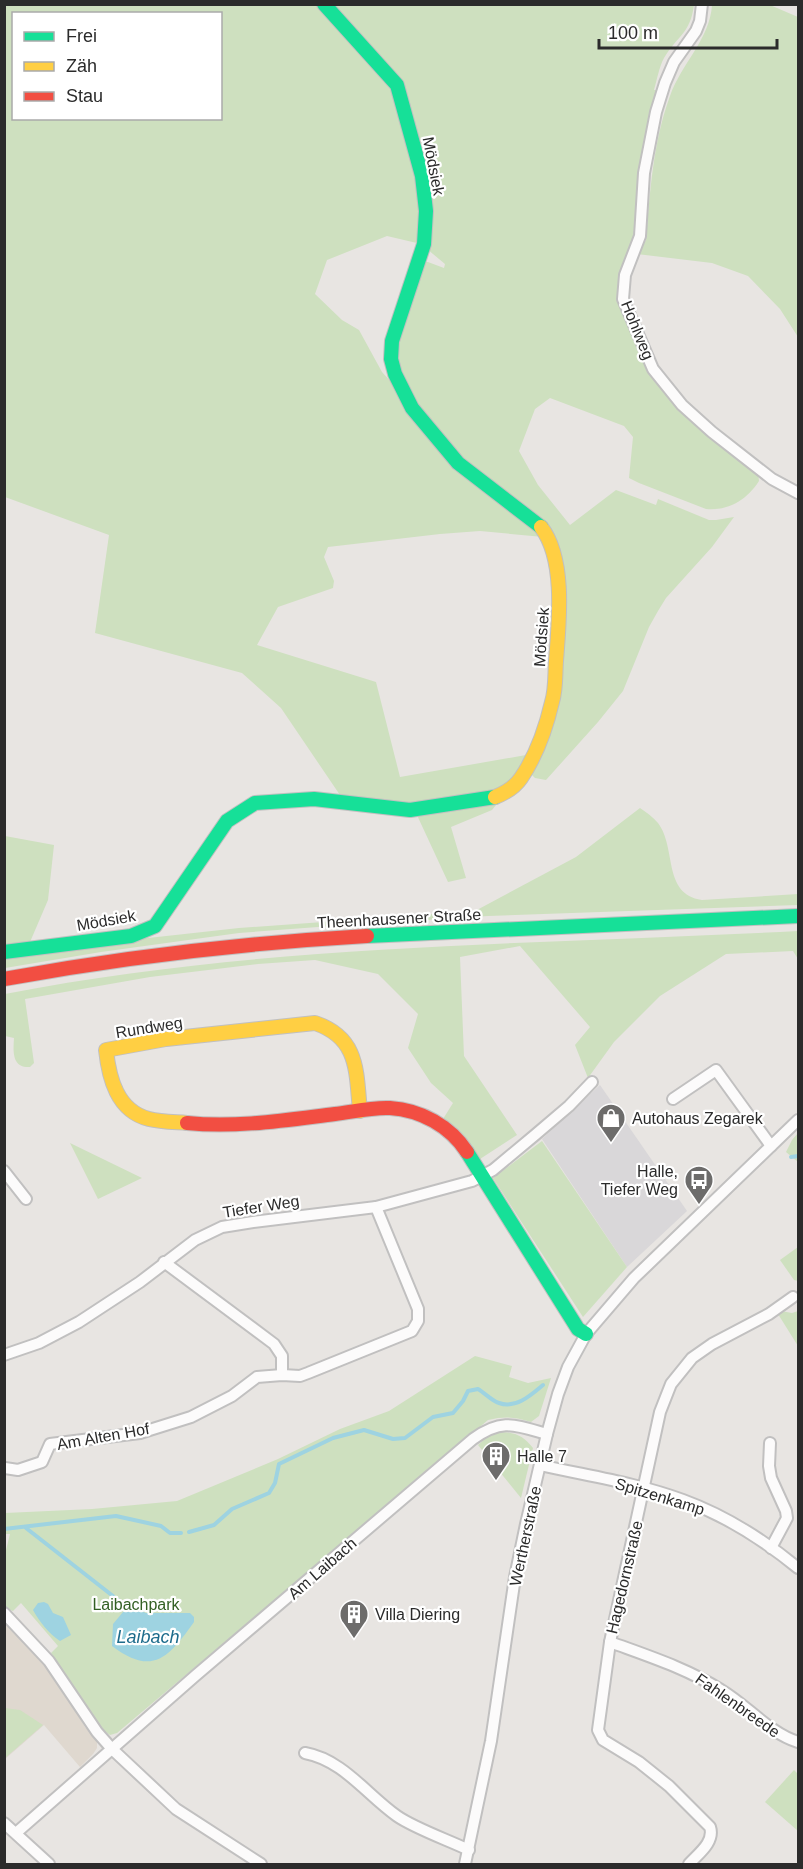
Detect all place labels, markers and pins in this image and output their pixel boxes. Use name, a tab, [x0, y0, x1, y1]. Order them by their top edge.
shop icon: Autohaus Zegarek	[595, 1102, 627, 1144]
place label: Autohaus Zegarek	[632, 1110, 764, 1127]
place label: Halle, Tiefer Weg	[601, 1163, 678, 1198]
bus stop icon: Halle, Tiefer Weg	[683, 1164, 715, 1206]
building icon: Halle 7	[480, 1440, 512, 1482]
place label: Halle 7	[517, 1448, 567, 1465]
building icon: Villa Diering	[338, 1598, 370, 1640]
place label: Villa Diering	[375, 1606, 460, 1623]

